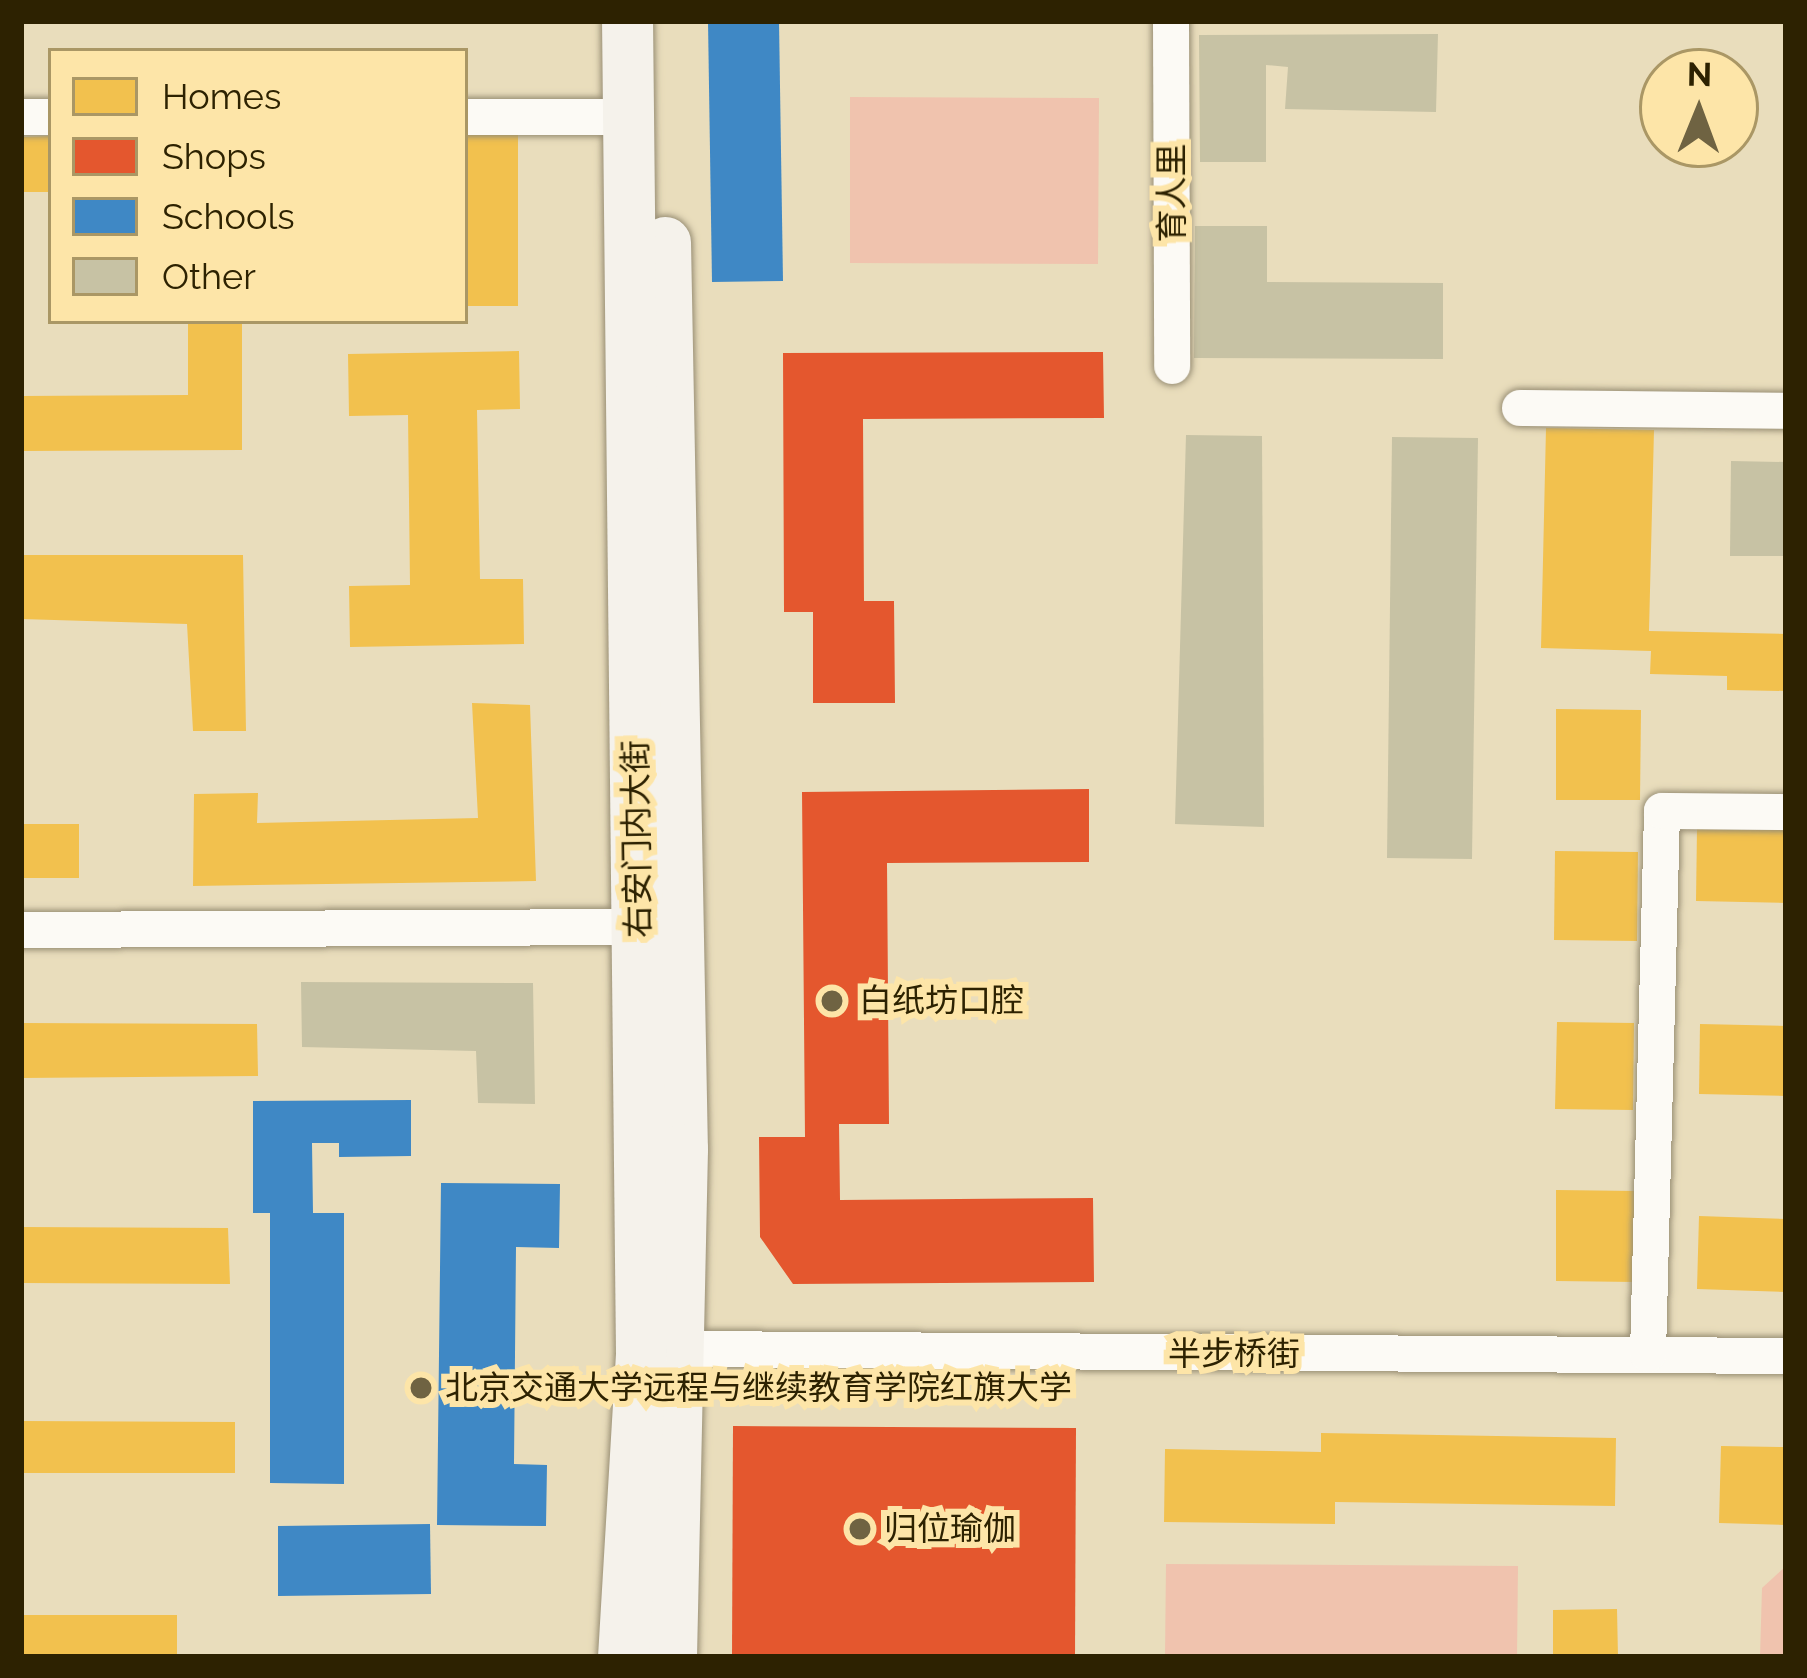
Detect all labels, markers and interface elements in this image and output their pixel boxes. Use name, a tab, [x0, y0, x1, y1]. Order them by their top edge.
legend	[48, 48, 468, 324]
north arrow	[1639, 48, 1759, 168]
text: N	[1687, 55, 1713, 94]
text: Homes	[162, 75, 281, 117]
text: Shops	[162, 135, 266, 177]
street label: 育人里	[1152, 144, 1192, 242]
text: Schools	[162, 195, 295, 237]
text: Other	[162, 255, 256, 297]
street label: 右安门内大街	[615, 740, 659, 938]
place label: 白纸坊口腔	[859, 981, 1024, 1021]
marker: 白纸坊口腔	[816, 985, 848, 1017]
street label: 半步桥街	[1168, 1334, 1300, 1374]
place label: 北京交通大学远程与继续教育学院红旗大学	[445, 1368, 1072, 1408]
marker: 北京交通大学远程与继续教育学院红旗大学	[408, 1375, 434, 1401]
place label: 归位瑜伽	[884, 1509, 1016, 1549]
marker: 归位瑜伽	[847, 1516, 873, 1542]

